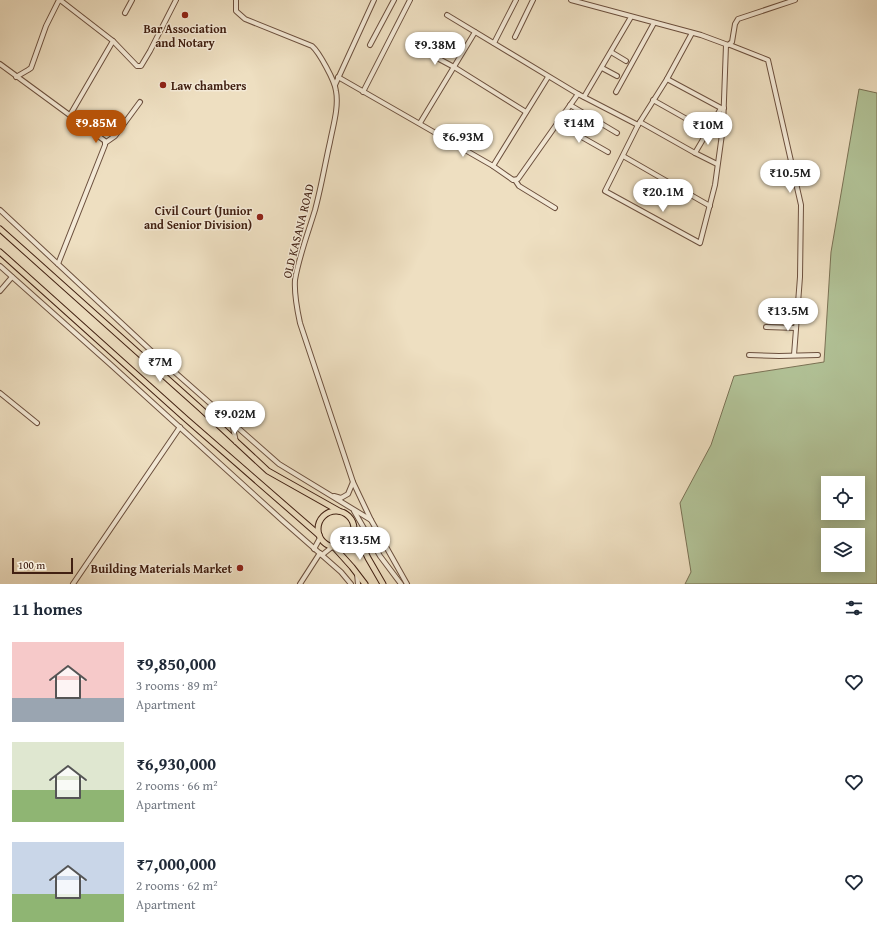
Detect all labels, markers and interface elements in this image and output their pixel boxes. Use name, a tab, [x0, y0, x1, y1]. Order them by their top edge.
marker: Bar Association and Notary	[180, 10, 190, 20]
place label: Bar Association and Notary	[143, 20, 227, 51]
pin: ₹9.38M	[402, 32, 468, 66]
text: ₹9.38M	[414, 35, 456, 54]
place label: Law chambers	[171, 77, 247, 94]
marker: Law chambers	[158, 80, 168, 90]
pin: ₹9.85M	[63, 110, 129, 144]
pin: ₹14M	[555, 110, 603, 144]
pin: ₹10M	[684, 112, 732, 146]
text: ₹9.85M	[75, 113, 117, 132]
text: ₹14M	[563, 113, 595, 132]
text: ₹10M	[692, 115, 724, 134]
pin: ₹6.93M	[430, 124, 496, 158]
text: ₹6.93M	[442, 127, 484, 146]
pin: ₹10.5M	[757, 160, 823, 194]
text: ₹10.5M	[769, 163, 811, 182]
pin: ₹20.1M	[630, 179, 696, 213]
street label: OLD KASANA ROAD	[278, 182, 318, 280]
text: ₹20.1M	[642, 182, 684, 201]
place label: Civil Court (Junior and Senior Division)	[144, 202, 252, 233]
marker: Civil Court (Junior and Senior Division)	[255, 212, 265, 222]
pin: ₹13.5M	[755, 298, 821, 332]
text: ₹13.5M	[767, 301, 809, 320]
pin: ₹7M	[141, 349, 179, 383]
text: ₹7M	[148, 352, 172, 371]
pin: ₹9.02M	[202, 401, 268, 435]
text: ₹9.02M	[214, 404, 256, 423]
map controls	[821, 476, 865, 572]
button: locate	[821, 476, 865, 520]
pin: ₹13.5M	[327, 527, 393, 561]
button: layers	[821, 528, 865, 572]
text: ₹13.5M	[339, 530, 381, 549]
scale bar	[12, 556, 73, 575]
text: 100 m	[18, 557, 45, 573]
place label: Building Materials Market	[91, 560, 232, 577]
marker: Building Materials Market	[235, 563, 245, 573]
text: 11 homes	[12, 596, 83, 621]
icon: filters	[843, 597, 865, 619]
text: ₹9,850,000	[136, 651, 216, 676]
icon: home	[44, 658, 92, 706]
icon: heart	[843, 671, 865, 693]
text: 3 rooms · 89 m²	[136, 676, 218, 695]
text: Apartment	[136, 695, 196, 714]
text: ₹6,930,000	[136, 751, 216, 776]
icon: home	[44, 758, 92, 806]
icon: heart	[843, 771, 865, 793]
text: 2 rooms · 66 m²	[136, 776, 218, 795]
text: Apartment	[136, 795, 196, 814]
text: ₹7,000,000	[136, 851, 216, 876]
icon: home	[44, 858, 92, 906]
icon: heart	[843, 871, 865, 893]
text: 2 rooms · 62 m²	[136, 876, 218, 895]
text: Apartment	[136, 895, 196, 914]

